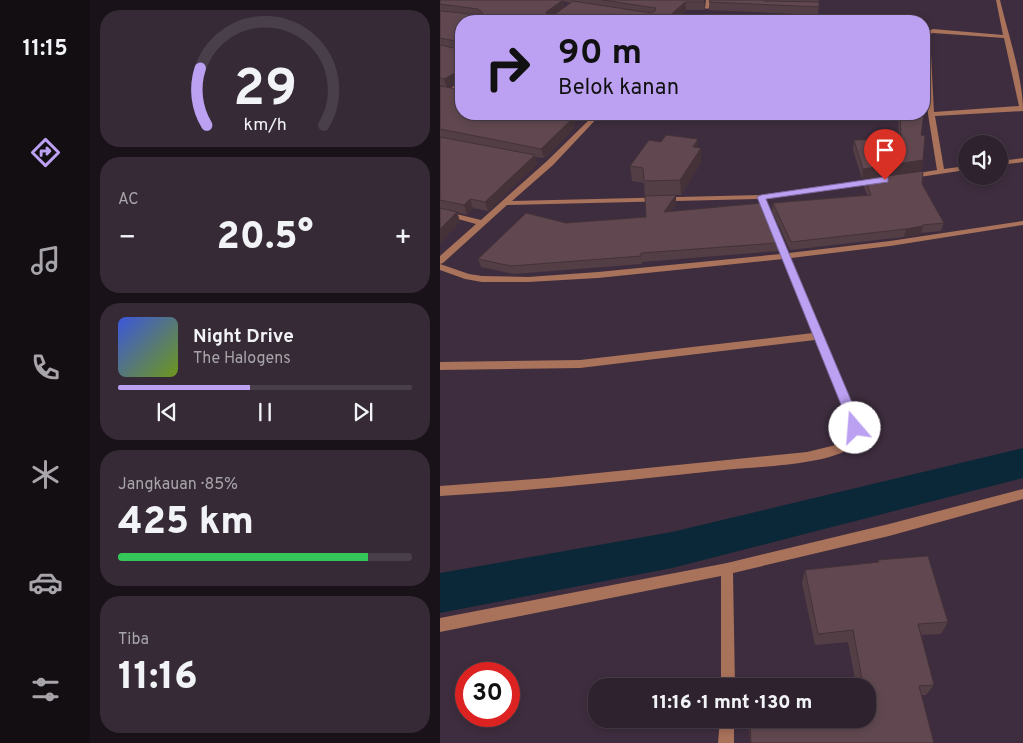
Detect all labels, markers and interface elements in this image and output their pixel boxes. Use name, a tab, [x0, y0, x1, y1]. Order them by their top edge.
text: 90 m	[558, 32, 642, 76]
icon: right	[475, 35, 540, 100]
text: 11:15	[22, 36, 68, 63]
text: 29	[233, 58, 297, 124]
text: Belok kanan	[558, 75, 679, 102]
text: km/h	[243, 114, 287, 137]
pin	[864, 129, 906, 180]
icon: directions	[28, 135, 63, 170]
map controls	[958, 135, 1008, 185]
button: sound	[958, 135, 1008, 185]
icon: arrive	[871, 136, 899, 164]
text: AC	[118, 190, 139, 210]
text: 20.5°	[217, 214, 313, 263]
text: −	[118, 221, 136, 257]
text: +	[394, 221, 412, 257]
icon: music	[28, 243, 63, 278]
text: Night Drive	[193, 325, 294, 349]
text: The Halogens	[193, 349, 291, 369]
icon: phone	[28, 350, 63, 385]
icon: previous	[153, 398, 181, 426]
icon: pause	[251, 398, 279, 426]
icon: next	[349, 398, 377, 426]
position arrow	[828, 401, 880, 453]
icon: climate	[28, 457, 63, 492]
text: Jangkauan · 85%	[118, 475, 238, 495]
text: 425 km	[118, 499, 254, 548]
icon: car	[28, 565, 63, 600]
text: Tiba	[118, 630, 149, 650]
text: 11:16	[118, 654, 198, 703]
speed limit sign: 30	[455, 662, 520, 727]
icon: filters	[28, 672, 63, 707]
text: 11:16 · 1 mnt · 130 m	[652, 691, 812, 715]

